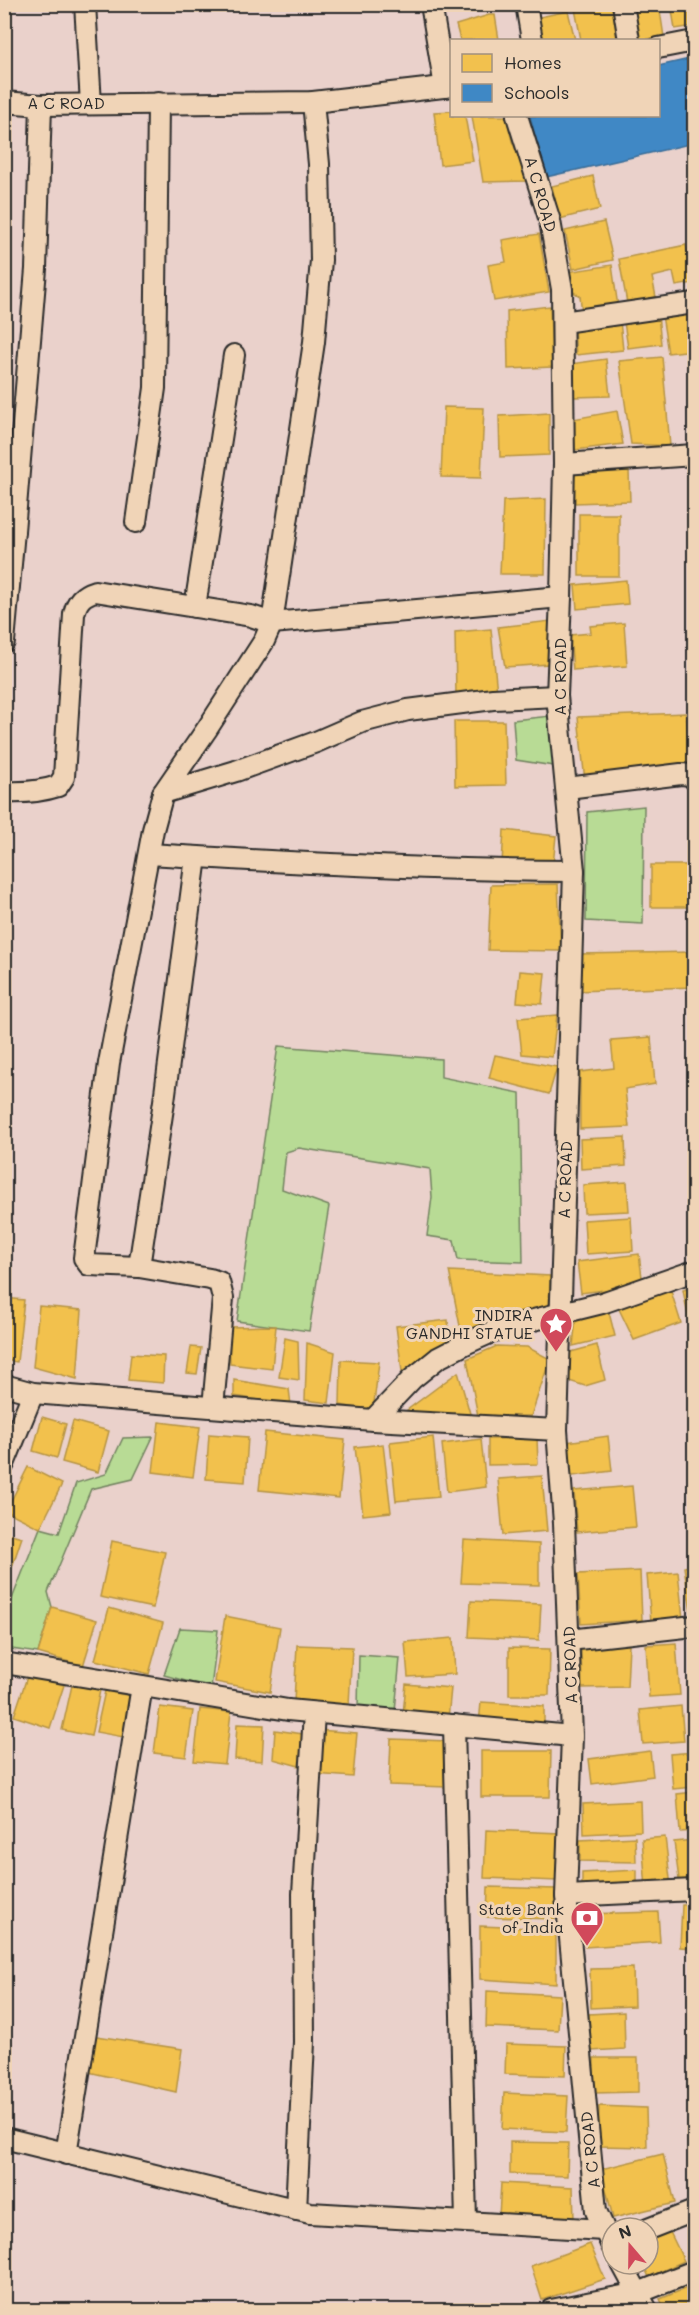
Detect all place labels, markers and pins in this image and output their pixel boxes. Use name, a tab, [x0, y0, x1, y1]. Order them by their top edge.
place label: INDIRA GANDHI STATUE	[406, 1304, 533, 1343]
place icon: INDIRA GANDHI STATUE	[538, 1306, 574, 1353]
place label: State Bank of India	[479, 1898, 564, 1937]
bank icon: State Bank of India	[569, 1900, 605, 1947]

